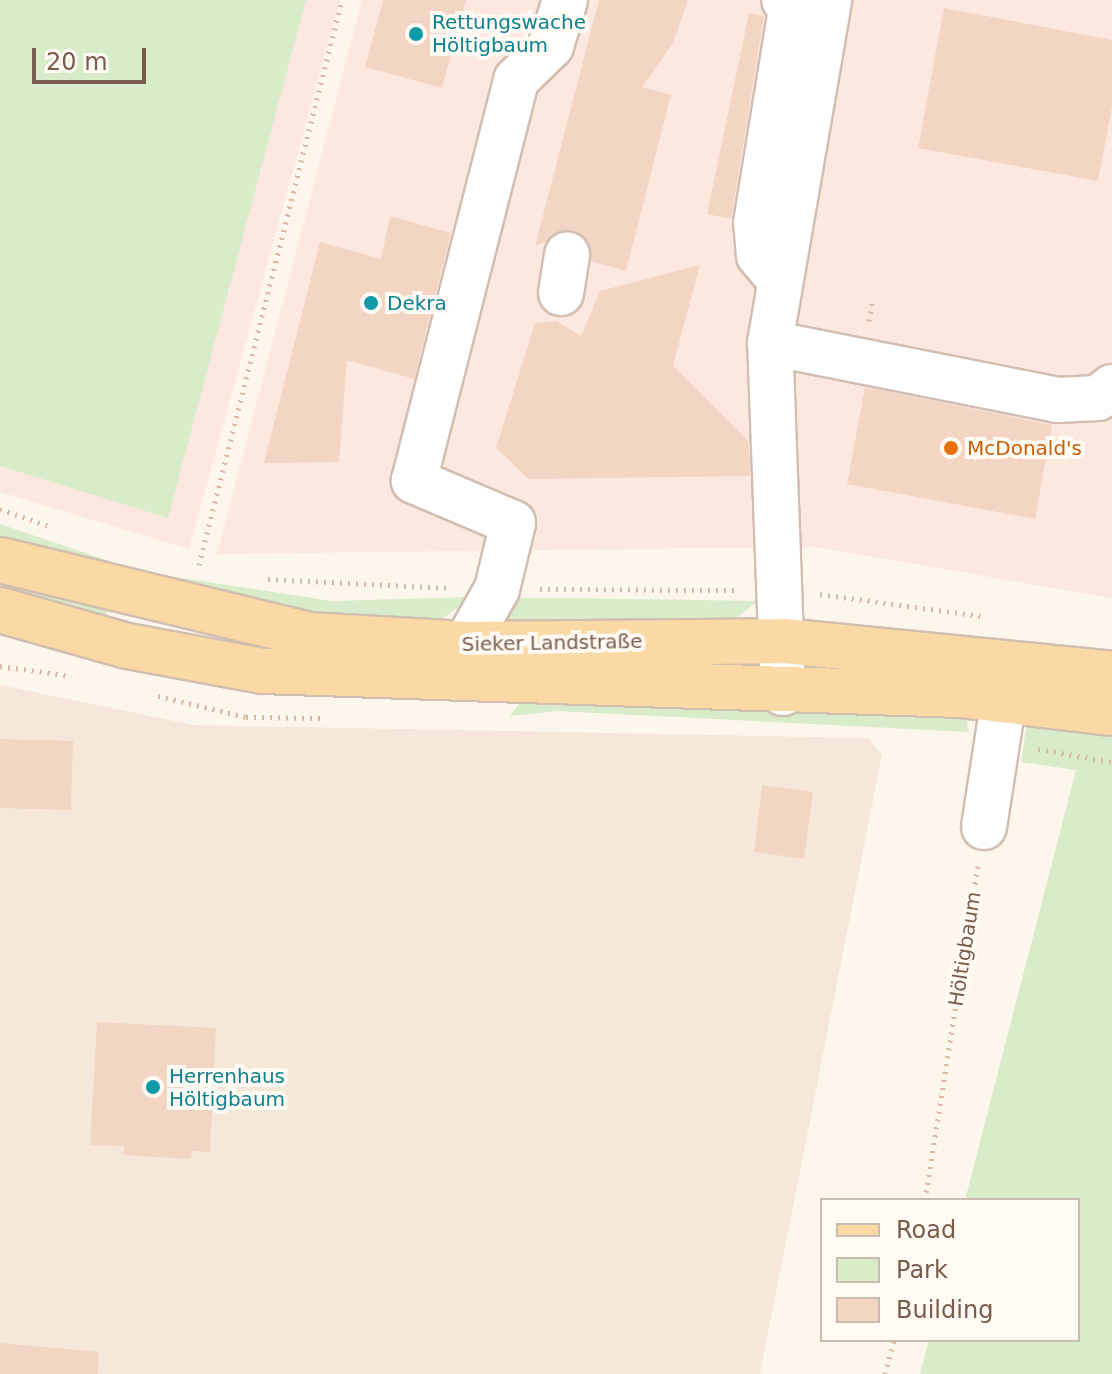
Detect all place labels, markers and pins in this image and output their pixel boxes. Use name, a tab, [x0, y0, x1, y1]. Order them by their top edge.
place label: Rettungswache Höltigbaum	[432, 10, 586, 57]
marker: Rettungswache Höltigbaum	[407, 25, 425, 43]
place label: Dekra	[387, 291, 447, 315]
marker: Dekra	[362, 294, 380, 312]
place label: McDonald's	[967, 436, 1082, 460]
marker: McDonald's	[942, 439, 960, 457]
place label: Herrenhaus Höltigbaum	[169, 1064, 285, 1111]
marker: Herrenhaus Höltigbaum	[144, 1078, 162, 1096]

